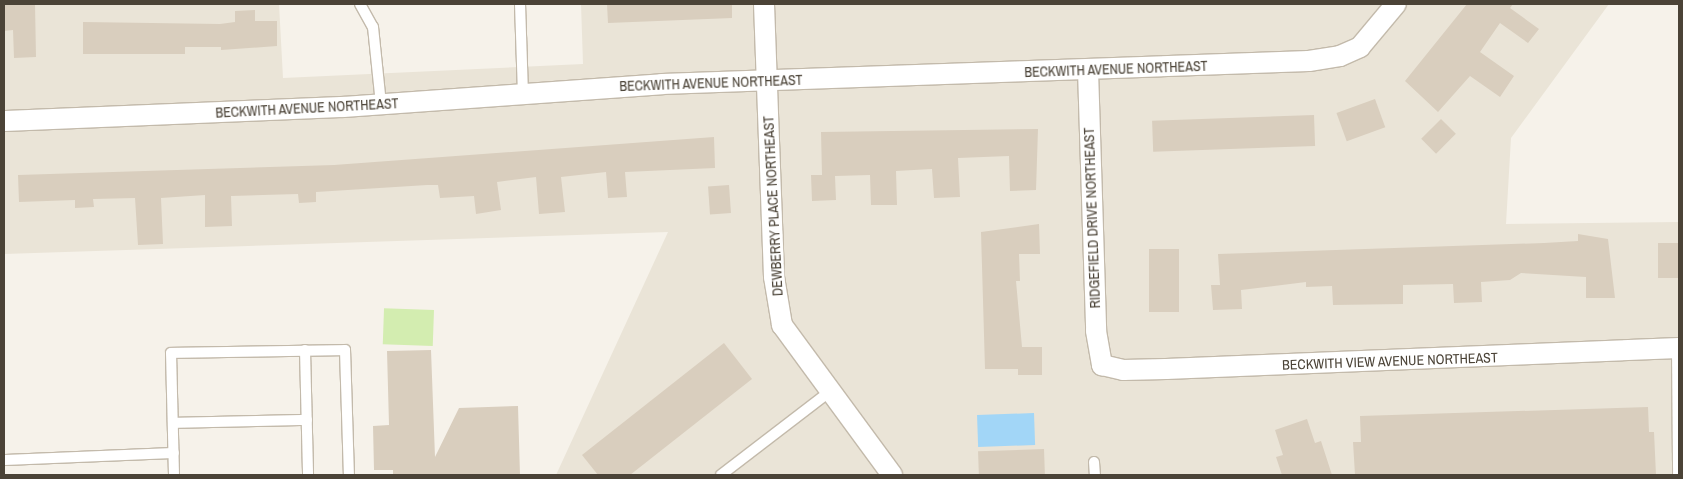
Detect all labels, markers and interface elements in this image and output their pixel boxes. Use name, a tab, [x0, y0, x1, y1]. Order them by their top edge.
street label: BECKWITH AVENUE NORTHEAST	[1024, 57, 1208, 81]
street label: BECKWITH AVENUE NORTHEAST	[619, 71, 803, 95]
street label: BECKWITH AVENUE NORTHEAST	[215, 95, 399, 121]
street label: DEWBERRY PLACE NORTHEAST	[760, 115, 786, 297]
street label: RIDGEFIELD DRIVE NORTHEAST	[1080, 127, 1104, 309]
street label: BECKWITH VIEW AVENUE NORTHEAST	[1282, 349, 1498, 373]

